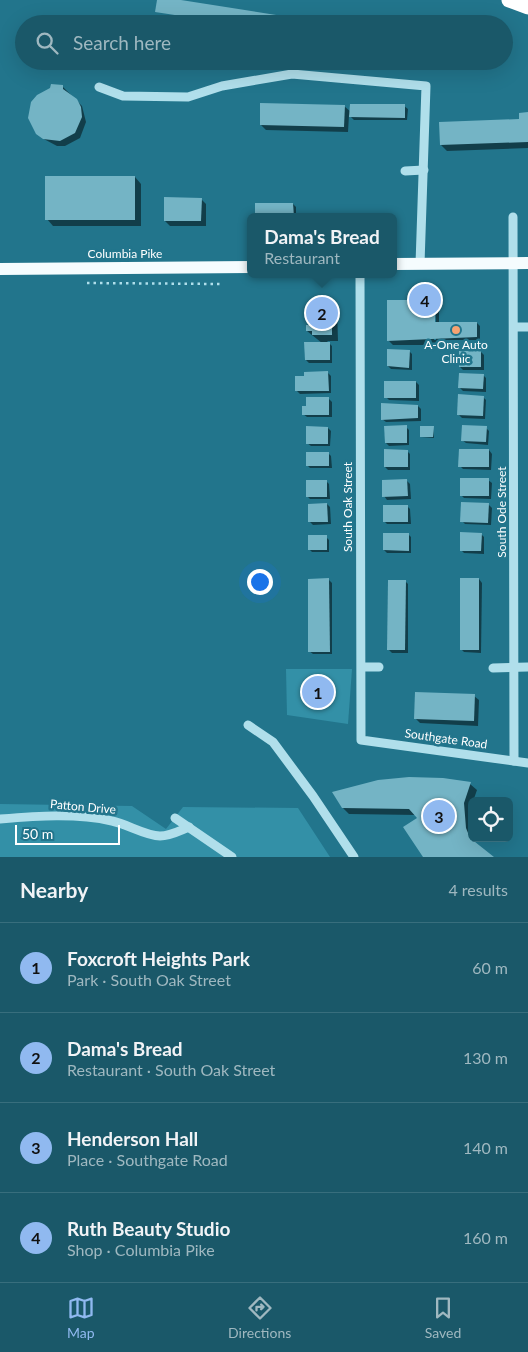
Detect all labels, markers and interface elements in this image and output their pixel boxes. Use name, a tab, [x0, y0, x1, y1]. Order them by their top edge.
search box	[15, 15, 513, 70]
icon: search	[33, 29, 61, 57]
text: Search here	[73, 31, 171, 54]
popup	[247, 213, 397, 278]
text: Dama's Bread	[264, 225, 380, 248]
street label: Columbia Pike	[88, 246, 162, 261]
text: Restaurant	[264, 248, 340, 267]
pin: 4	[409, 281, 441, 319]
pin: 2	[306, 294, 338, 332]
marker: A-One Auto Clinic	[450, 324, 462, 336]
place label: A-One Auto Clinic	[424, 337, 488, 366]
street label: South Oak Street	[340, 461, 355, 552]
street label: South Ode Street	[494, 466, 509, 558]
your location	[247, 569, 273, 595]
pin: 1	[302, 673, 334, 711]
street label: Southgate Road	[404, 725, 488, 752]
street label: Patton Drive	[49, 796, 117, 817]
pin: 3	[423, 797, 455, 835]
map controls	[468, 797, 513, 842]
button: locate	[468, 797, 513, 842]
scale bar	[15, 822, 120, 845]
text: 50 m	[22, 825, 53, 842]
text: Nearby	[20, 877, 88, 902]
text: 4 results	[448, 880, 508, 899]
text: Foxcroft Heights Park	[67, 947, 250, 970]
text: 1	[31, 958, 41, 977]
text: 60 m	[472, 958, 508, 977]
text: Park · South Oak Street	[67, 970, 231, 989]
text: Dama's Bread	[67, 1037, 183, 1060]
text: 2	[31, 1048, 41, 1067]
text: 130 m	[463, 1048, 508, 1067]
text: Restaurant · South Oak Street	[67, 1060, 275, 1079]
text: Henderson Hall	[67, 1127, 198, 1150]
text: 3	[31, 1138, 41, 1157]
text: 140 m	[463, 1138, 508, 1157]
text: Place · Southgate Road	[67, 1150, 228, 1169]
text: Ruth Beauty Studio	[67, 1217, 230, 1240]
text: 4	[31, 1228, 41, 1247]
text: 160 m	[463, 1228, 508, 1247]
text: Shop · Columbia Pike	[67, 1240, 215, 1259]
tab: Map	[67, 1294, 95, 1341]
tab: Directions	[228, 1294, 291, 1341]
tab: Saved	[425, 1294, 461, 1341]

